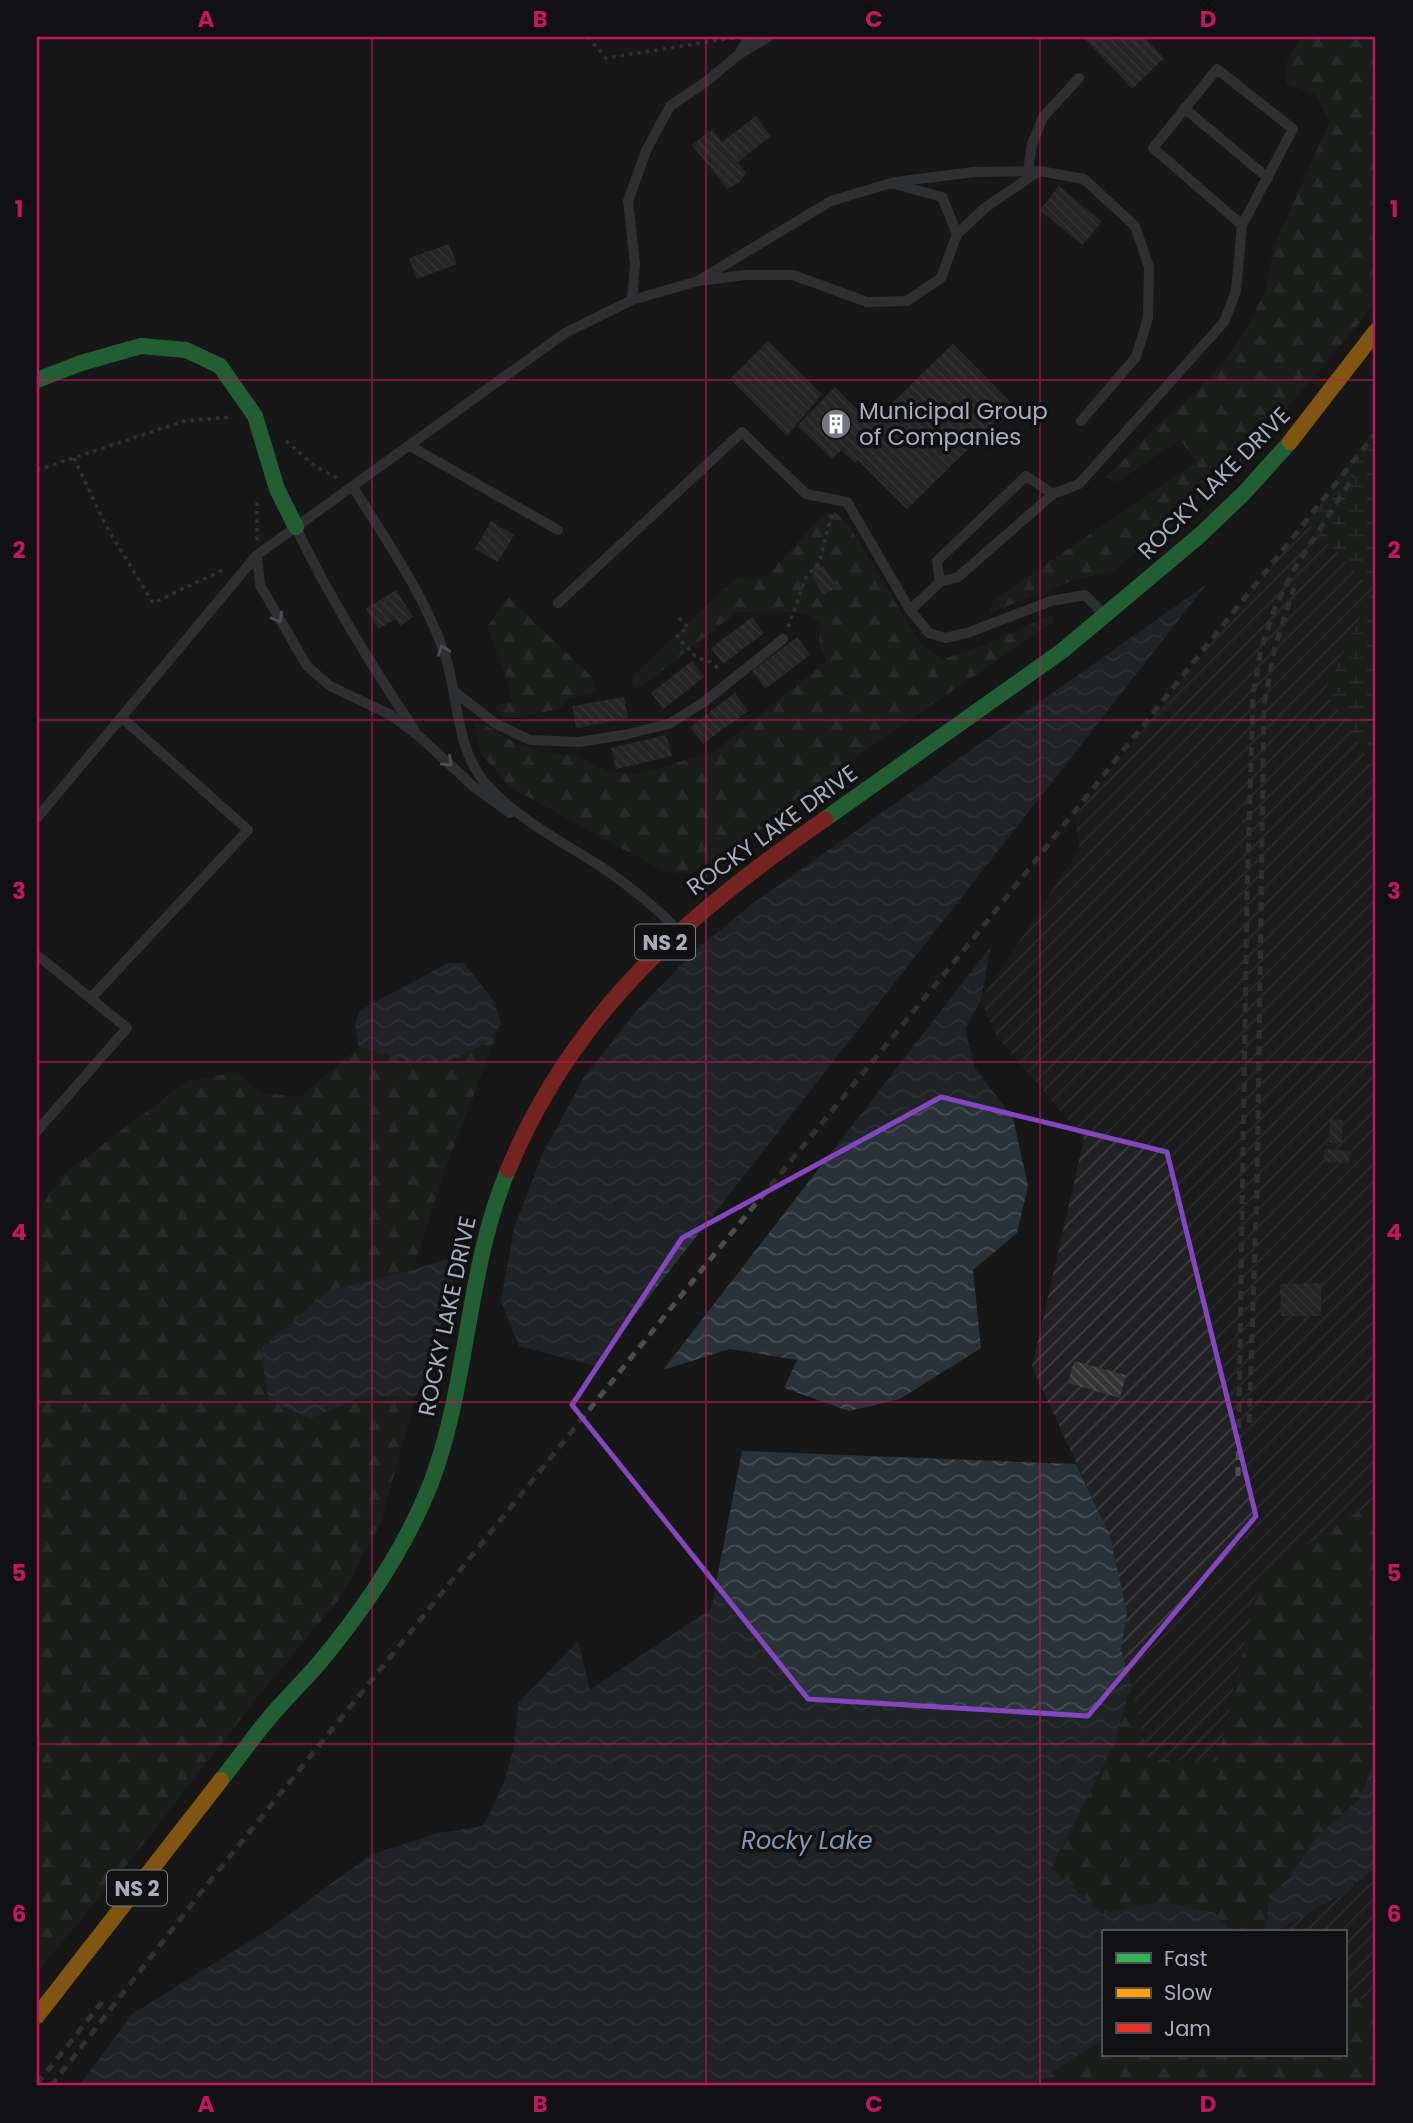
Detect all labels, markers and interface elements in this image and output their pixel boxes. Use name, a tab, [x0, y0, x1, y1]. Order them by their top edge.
text: A	[198, 3, 215, 35]
text: B	[532, 3, 548, 35]
text: C	[865, 3, 883, 35]
text: D	[1200, 3, 1216, 35]
text: 1	[15, 193, 23, 225]
text: 1	[1390, 193, 1398, 225]
place label: Municipal Group of Companies	[859, 395, 1048, 453]
street label: ROCKY LAKE DRIVE	[1131, 400, 1297, 566]
building icon: Municipal Group of Companies	[819, 407, 853, 441]
text: 2	[12, 534, 26, 566]
text: 2	[1387, 534, 1401, 566]
one-way arrow	[270, 611, 283, 624]
one-way arrow	[437, 645, 451, 657]
one-way arrow	[440, 754, 453, 766]
street label: ROCKY LAKE DRIVE	[680, 757, 864, 903]
text: 3	[12, 875, 26, 907]
text: 3	[1387, 875, 1401, 907]
road number: NS 2	[635, 925, 695, 960]
street label: ROCKY LAKE DRIVE	[410, 1213, 484, 1419]
text: 4	[11, 1216, 27, 1248]
text: 4	[1386, 1216, 1402, 1248]
text: 5	[12, 1557, 26, 1589]
text: 5	[1387, 1557, 1401, 1589]
water label: Rocky Lake	[741, 1824, 873, 1857]
road number: NS 2	[107, 1870, 167, 1906]
text: 6	[12, 1898, 26, 1930]
text: 6	[1387, 1898, 1401, 1930]
legend	[1102, 1930, 1346, 2056]
text: Fast	[1164, 1944, 1207, 1973]
text: Slow	[1164, 1978, 1212, 2007]
text: Jam	[1164, 2014, 1211, 2043]
text: A	[198, 2088, 215, 2120]
text: B	[532, 2088, 548, 2120]
text: C	[865, 2088, 883, 2120]
text: D	[1200, 2088, 1216, 2120]

